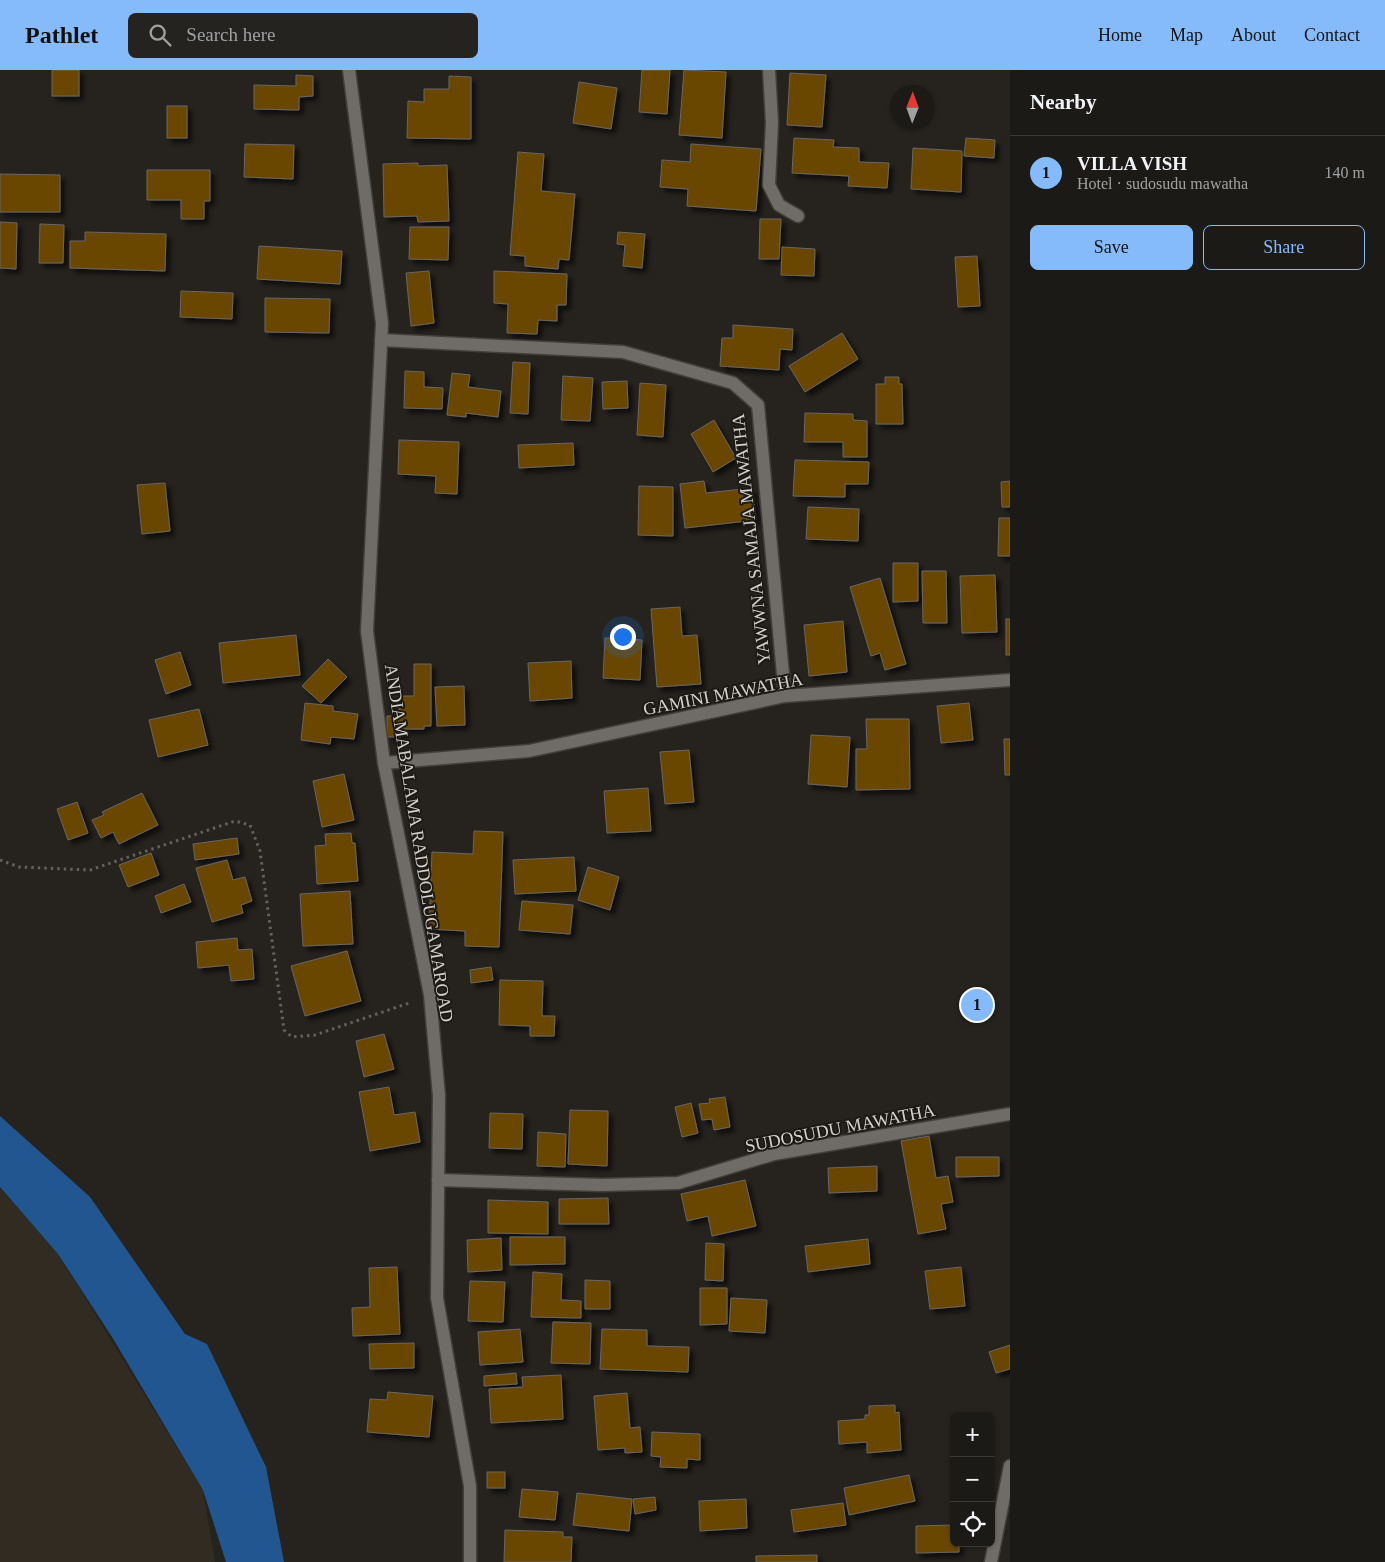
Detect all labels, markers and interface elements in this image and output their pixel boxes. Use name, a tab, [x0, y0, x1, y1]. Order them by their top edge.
search box	[128, 13, 478, 58]
icon: search	[146, 21, 174, 49]
text: Pathlet	[25, 22, 98, 48]
text: Search here	[186, 24, 275, 45]
text: Home	[1098, 25, 1142, 45]
text: Map	[1170, 25, 1203, 45]
text: About	[1231, 25, 1276, 45]
text: Contact	[1304, 25, 1360, 45]
north arrow	[890, 85, 935, 130]
text: Nearby	[1030, 90, 1097, 114]
text: VILLA VISH	[1077, 153, 1187, 174]
text: 1	[1042, 164, 1050, 181]
text: 140 m	[1325, 164, 1365, 181]
text: Hotel · sudosudu mawatha	[1077, 175, 1248, 192]
button: Save	[1030, 225, 1193, 270]
button: Share	[1203, 225, 1365, 270]
street label: YAWWNA SAMAJA MAWATHA	[728, 413, 774, 665]
your location	[610, 624, 636, 650]
street label: ANDIAMABALAMA RADDOLUGAMAROAD	[381, 662, 457, 1024]
street label: GAMINI MAWATHA	[642, 669, 804, 719]
pin: 1	[961, 986, 993, 1024]
street label: SUDOSUDU MAWATHA	[743, 1100, 937, 1156]
map controls	[950, 1412, 995, 1547]
button: +	[950, 1412, 995, 1457]
button: −	[950, 1457, 995, 1502]
button: locate	[950, 1502, 995, 1547]

